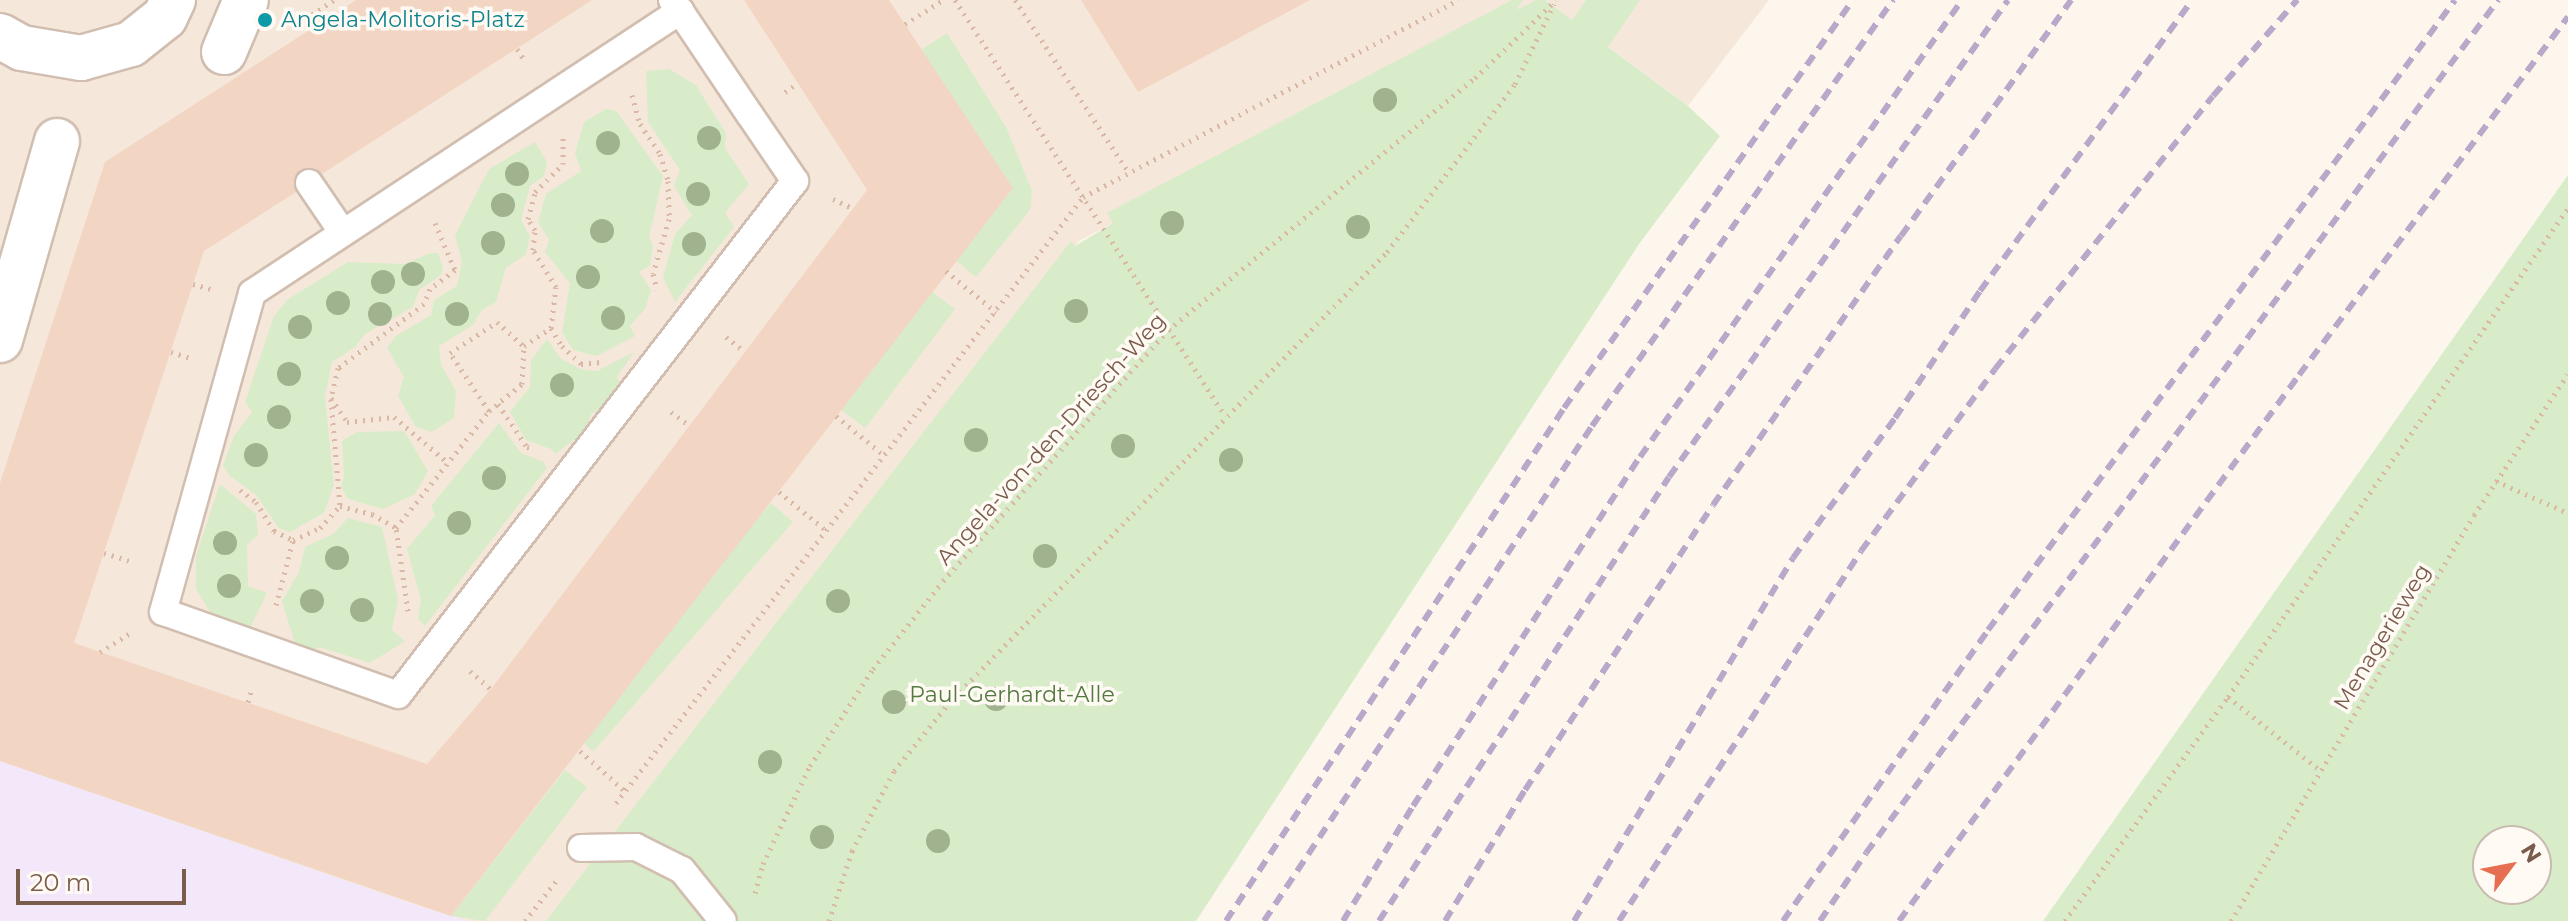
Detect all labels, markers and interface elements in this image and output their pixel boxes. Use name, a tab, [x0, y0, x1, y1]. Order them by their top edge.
place label: Angela-Molitoris-Platz	[281, 7, 525, 33]
marker: Angela-Molitoris-Platz	[256, 11, 274, 29]
street label: Angela-von-den-Driesch-Weg	[931, 308, 1171, 570]
street label: Menagerieweg	[2328, 559, 2436, 715]
park label: Paul-Gerhardt-Alle	[909, 682, 1115, 708]
north arrow	[2472, 825, 2552, 905]
text: N	[2515, 838, 2547, 868]
scale bar	[20, 853, 190, 903]
text: 20 m	[30, 868, 91, 897]

